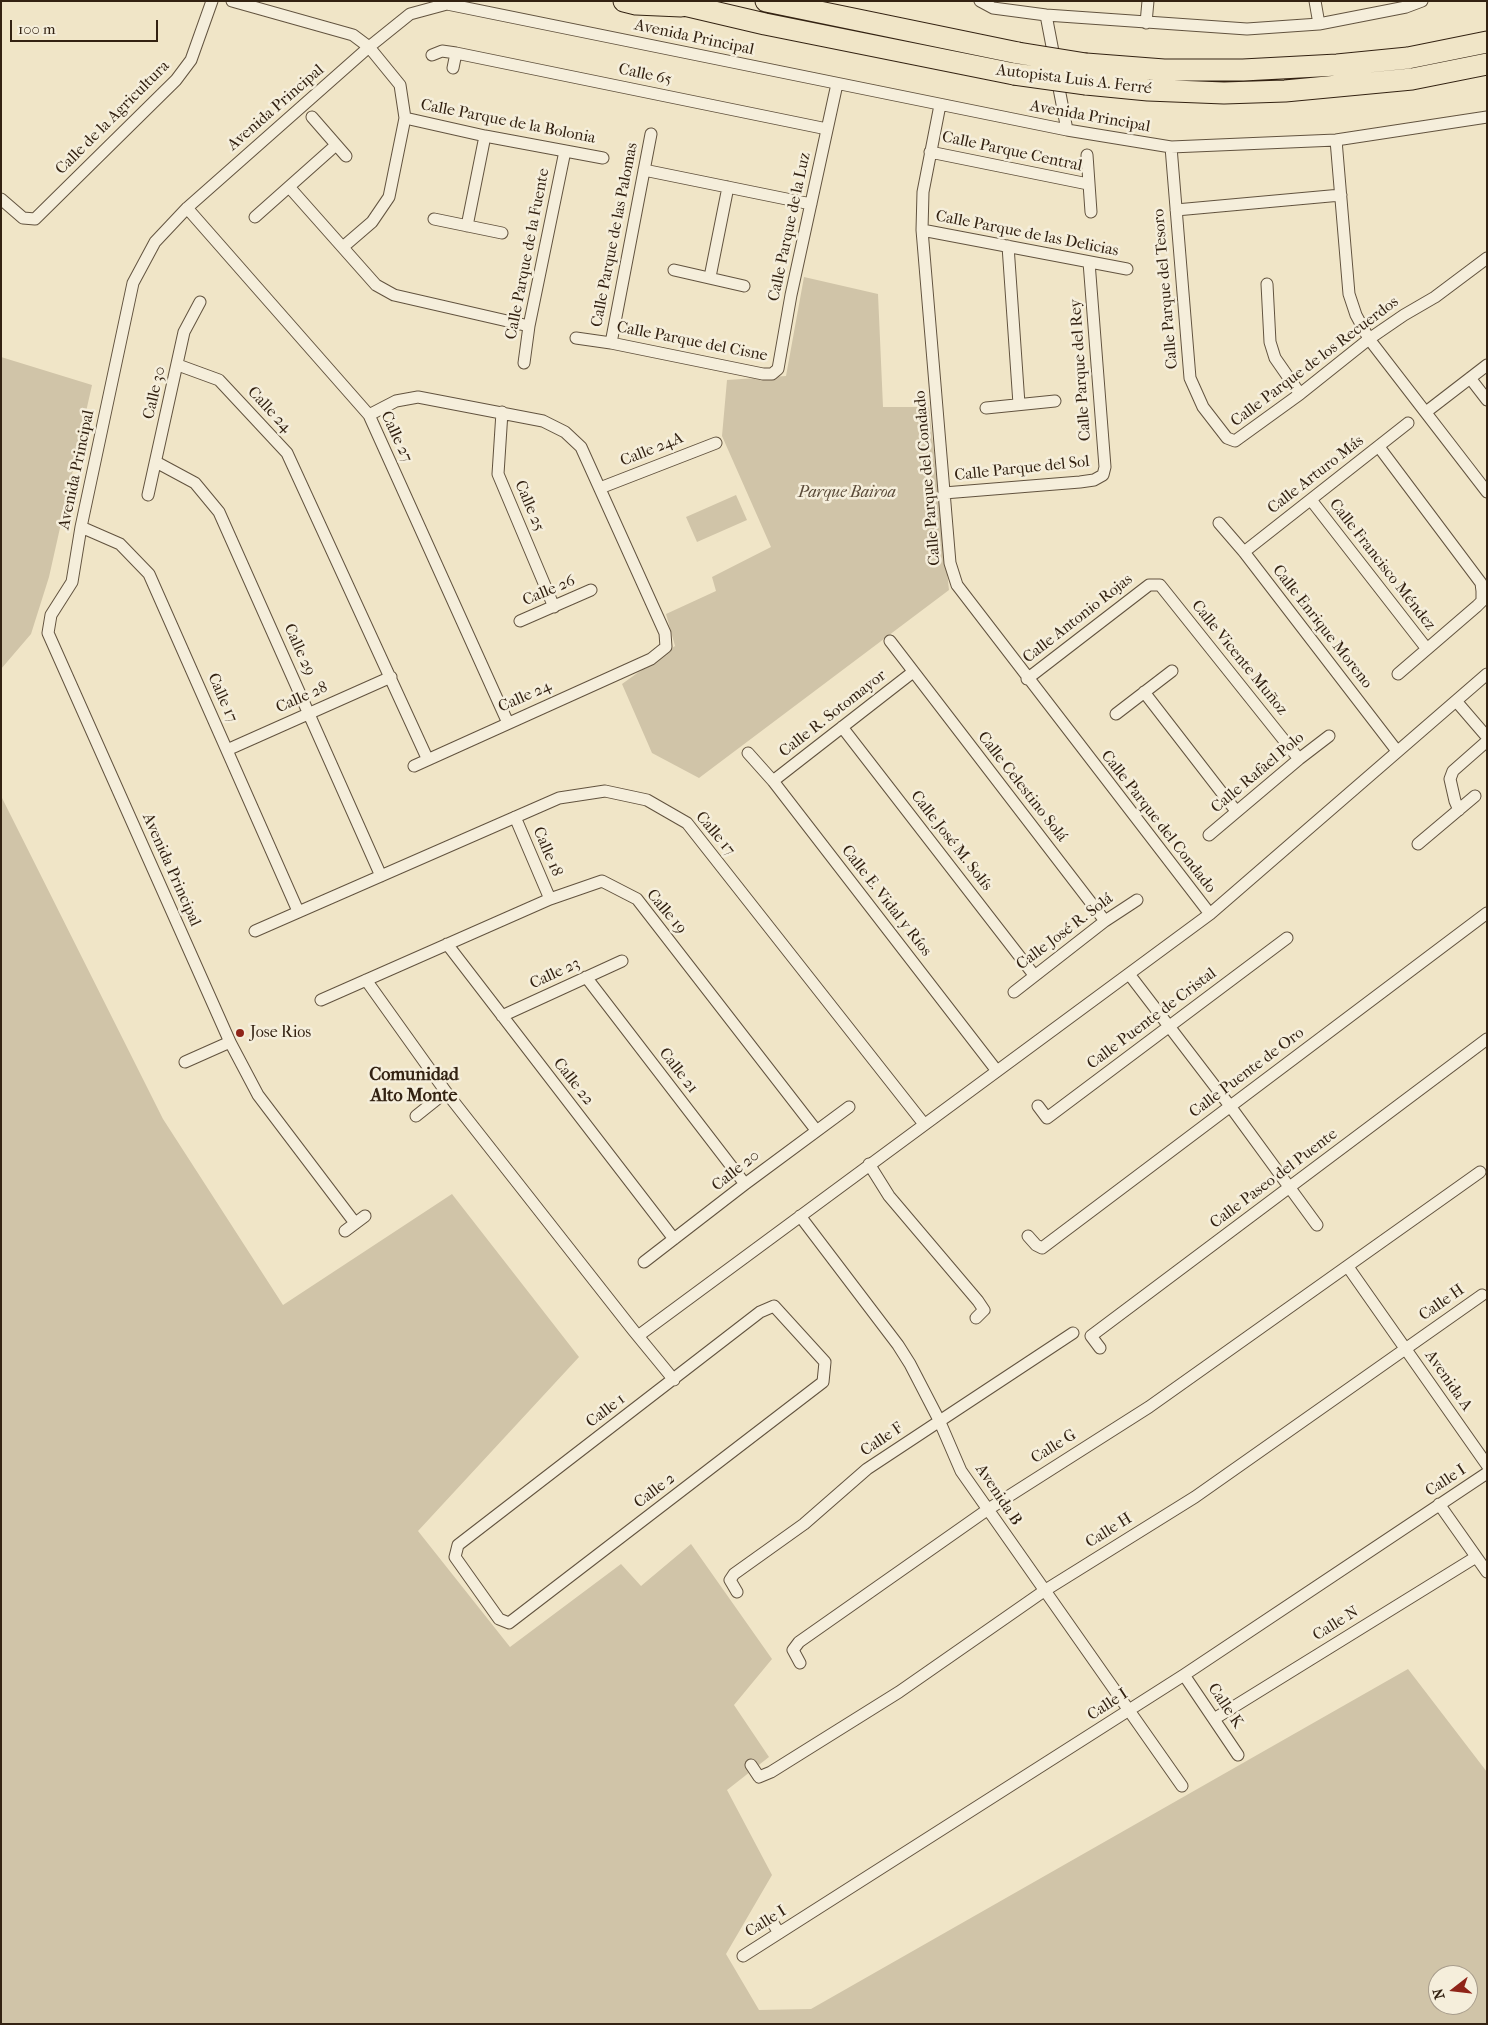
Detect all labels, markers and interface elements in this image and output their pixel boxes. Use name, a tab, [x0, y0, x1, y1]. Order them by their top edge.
scale bar	[12, 10, 160, 42]
street label: Avenida Principal	[632, 16, 756, 60]
text: 100 m	[18, 20, 56, 38]
street label: Calle de la Agricultura	[52, 57, 174, 179]
street label: Calle 65	[617, 60, 673, 90]
street label: Avenida Principal	[224, 61, 328, 155]
street label: Autopista Luis A. Ferré	[995, 61, 1153, 99]
street label: Calle Parque de la Bolonia	[419, 96, 597, 148]
street label: Avenida Principal	[1028, 97, 1152, 137]
street label: Calle Parque Central	[940, 128, 1084, 176]
street label: Calle Parque de las Palomas	[588, 141, 642, 329]
street label: Calle Parque de la Luz	[765, 151, 815, 303]
street label: Calle Parque de la Fuente	[502, 167, 554, 341]
street label: Calle Parque de las Delicias	[934, 207, 1120, 261]
street label: Calle Parque del Tesoro	[1149, 208, 1183, 370]
street label: Calle Parque de los Recuerdos	[1227, 293, 1403, 431]
street label: Calle Parque del Rey	[1066, 298, 1096, 442]
street label: Calle Parque del Cisne	[615, 318, 769, 366]
street label: Calle 30	[140, 365, 170, 421]
street label: Calle 24	[243, 383, 295, 437]
street label: Calle Parque del Condado	[911, 390, 945, 566]
street label: Avenida Principal	[55, 408, 99, 532]
street label: Calle 27	[376, 408, 416, 466]
street label: Calle 24A	[618, 429, 686, 471]
street label: Calle Arturo Más	[1264, 432, 1368, 518]
street label: Calle Parque del Sol	[954, 452, 1090, 486]
street label: Calle 25	[510, 478, 548, 534]
park label: Parque Bairoa	[798, 483, 896, 503]
street label: Calle Francisco Méndez	[1325, 495, 1439, 635]
street label: Calle Enrique Moreno	[1268, 561, 1376, 693]
street label: Calle Antonio Rojas	[1019, 570, 1137, 668]
street label: Calle 26	[520, 571, 578, 611]
street label: Calle Vicente Muñoz	[1187, 597, 1291, 719]
street label: Calle 29	[279, 621, 319, 679]
street label: Calle R. Sotomayor	[776, 666, 890, 762]
street label: Calle 17	[203, 670, 241, 726]
street label: Calle 24	[496, 677, 554, 717]
street label: Calle 28	[273, 678, 331, 718]
street label: Calle Celestino Solá	[973, 728, 1071, 846]
street label: Calle Rafael Polo	[1208, 728, 1308, 818]
street label: Calle Parque del Condado	[1096, 747, 1220, 897]
street label: Calle José M. Solís	[906, 787, 996, 895]
street label: Calle 17	[691, 808, 739, 860]
street label: Avenida Principal	[137, 810, 205, 930]
street label: Calle 18	[528, 824, 566, 880]
street label: Calle E. Vidal y Ríos	[837, 842, 935, 960]
street label: Calle 19	[642, 886, 690, 938]
street label: Calle José R. Solá	[1013, 889, 1117, 975]
street label: Calle 23	[527, 954, 583, 994]
street label: Calle Puente de Cristal	[1084, 964, 1220, 1074]
place label: Jose Rios	[250, 1023, 311, 1043]
street label: Calle Puente de Oro	[1186, 1024, 1308, 1122]
marker: Jose Rios	[234, 1027, 246, 1039]
street label: Calle 21	[654, 1045, 702, 1097]
street label: Calle 22	[549, 1055, 597, 1109]
district label: Comunidad Alto Monte	[369, 1065, 459, 1108]
street label: Calle Paseo del Puente	[1207, 1125, 1341, 1233]
street label: Calle 20	[708, 1146, 764, 1196]
street label: Calle H	[1416, 1281, 1468, 1325]
street label: Avenida A	[1420, 1347, 1476, 1415]
street label: Calle 1	[583, 1390, 629, 1432]
street label: Calle F	[857, 1419, 907, 1461]
street label: Calle G	[1028, 1426, 1080, 1468]
street label: Avenida B	[971, 1461, 1025, 1529]
street label: Calle I	[1422, 1461, 1470, 1501]
street label: Calle 2	[631, 1469, 679, 1513]
street label: Calle H	[1082, 1509, 1136, 1553]
street label: Calle N	[1310, 1603, 1362, 1645]
street label: Calle K	[1203, 1680, 1247, 1732]
street label: Calle I	[1084, 1685, 1132, 1725]
street label: Calle I	[742, 1902, 790, 1942]
north arrow	[1428, 1965, 1478, 2015]
text: N	[1429, 1987, 1449, 2001]

